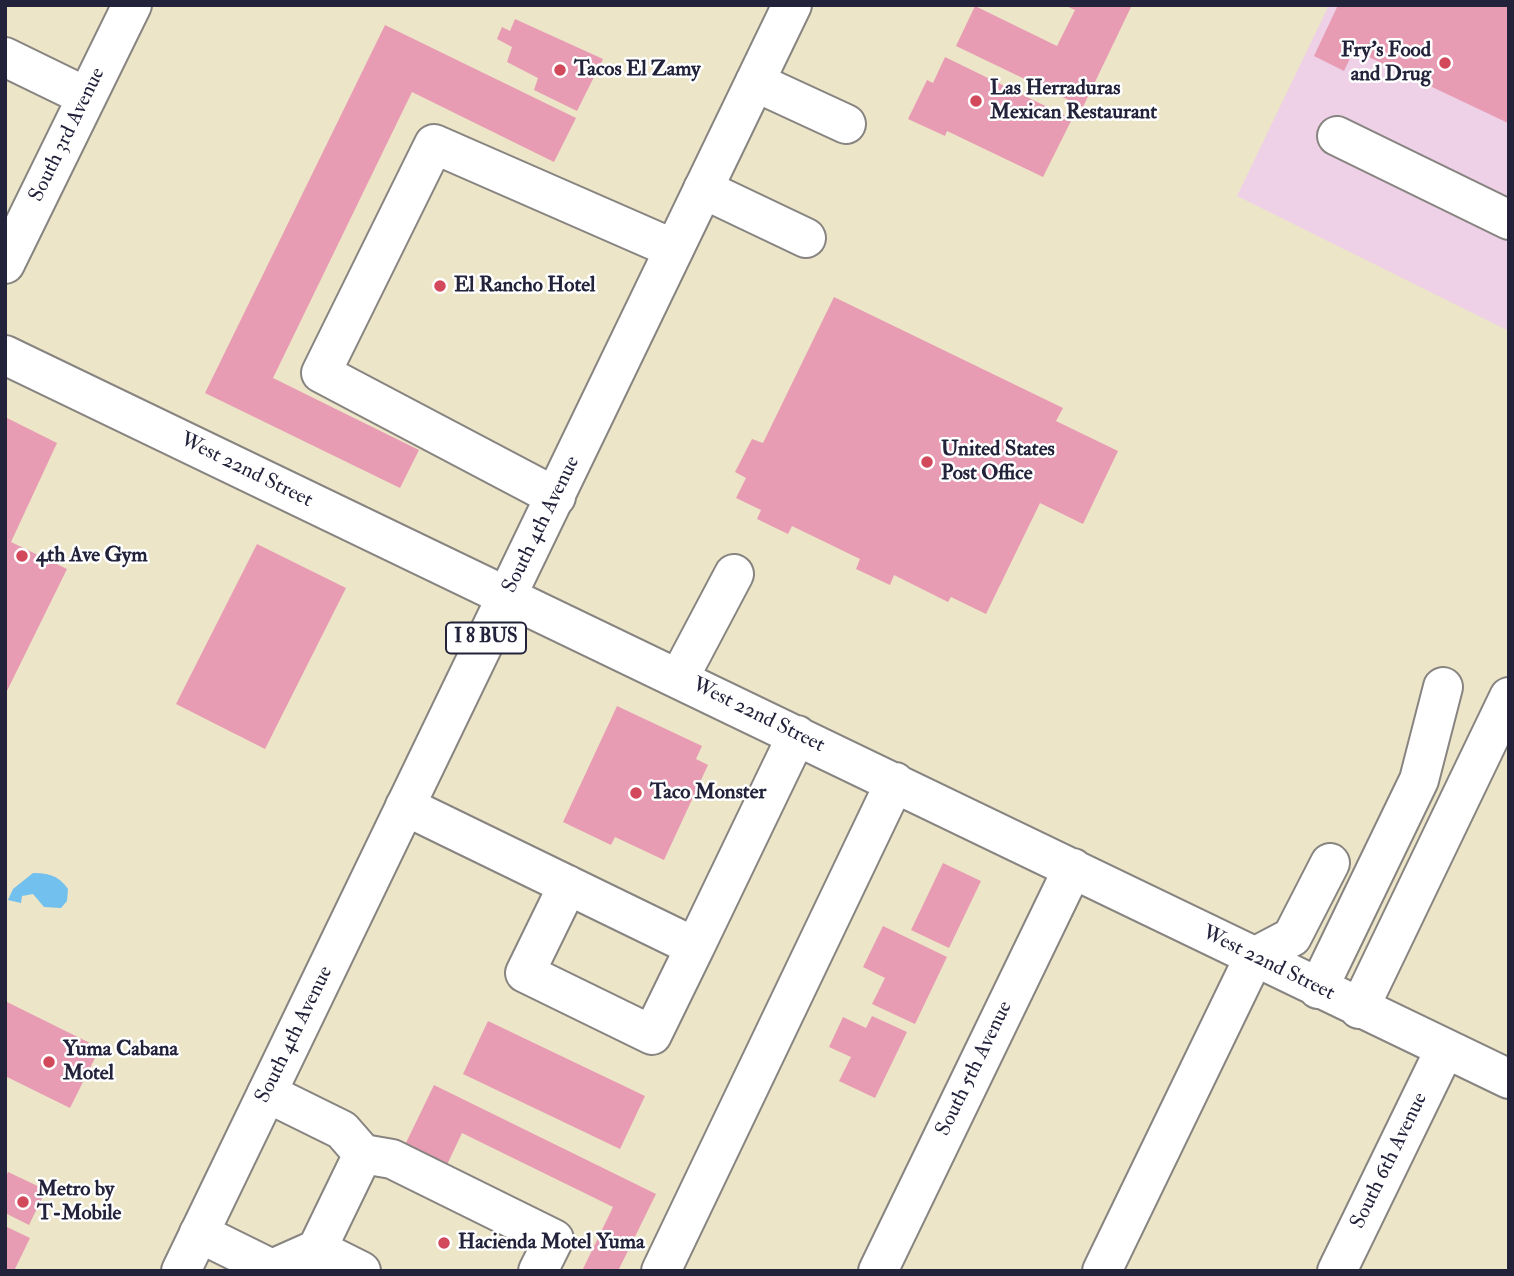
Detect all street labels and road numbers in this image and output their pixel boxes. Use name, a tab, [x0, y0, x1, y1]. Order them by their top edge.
street label: South 3rd Avenue	[25, 64, 111, 206]
street label: West 22nd Street	[176, 428, 316, 514]
street label: South 4th Avenue	[498, 452, 586, 598]
road number: I 8 BUS	[446, 622, 526, 653]
street label: West 22nd Street	[688, 673, 828, 759]
street label: West 22nd Street	[1198, 921, 1338, 1007]
street label: South 4th Avenue	[251, 962, 339, 1108]
street label: South 5th Avenue	[931, 997, 1019, 1141]
street label: South 6th Avenue	[1346, 1089, 1434, 1233]

